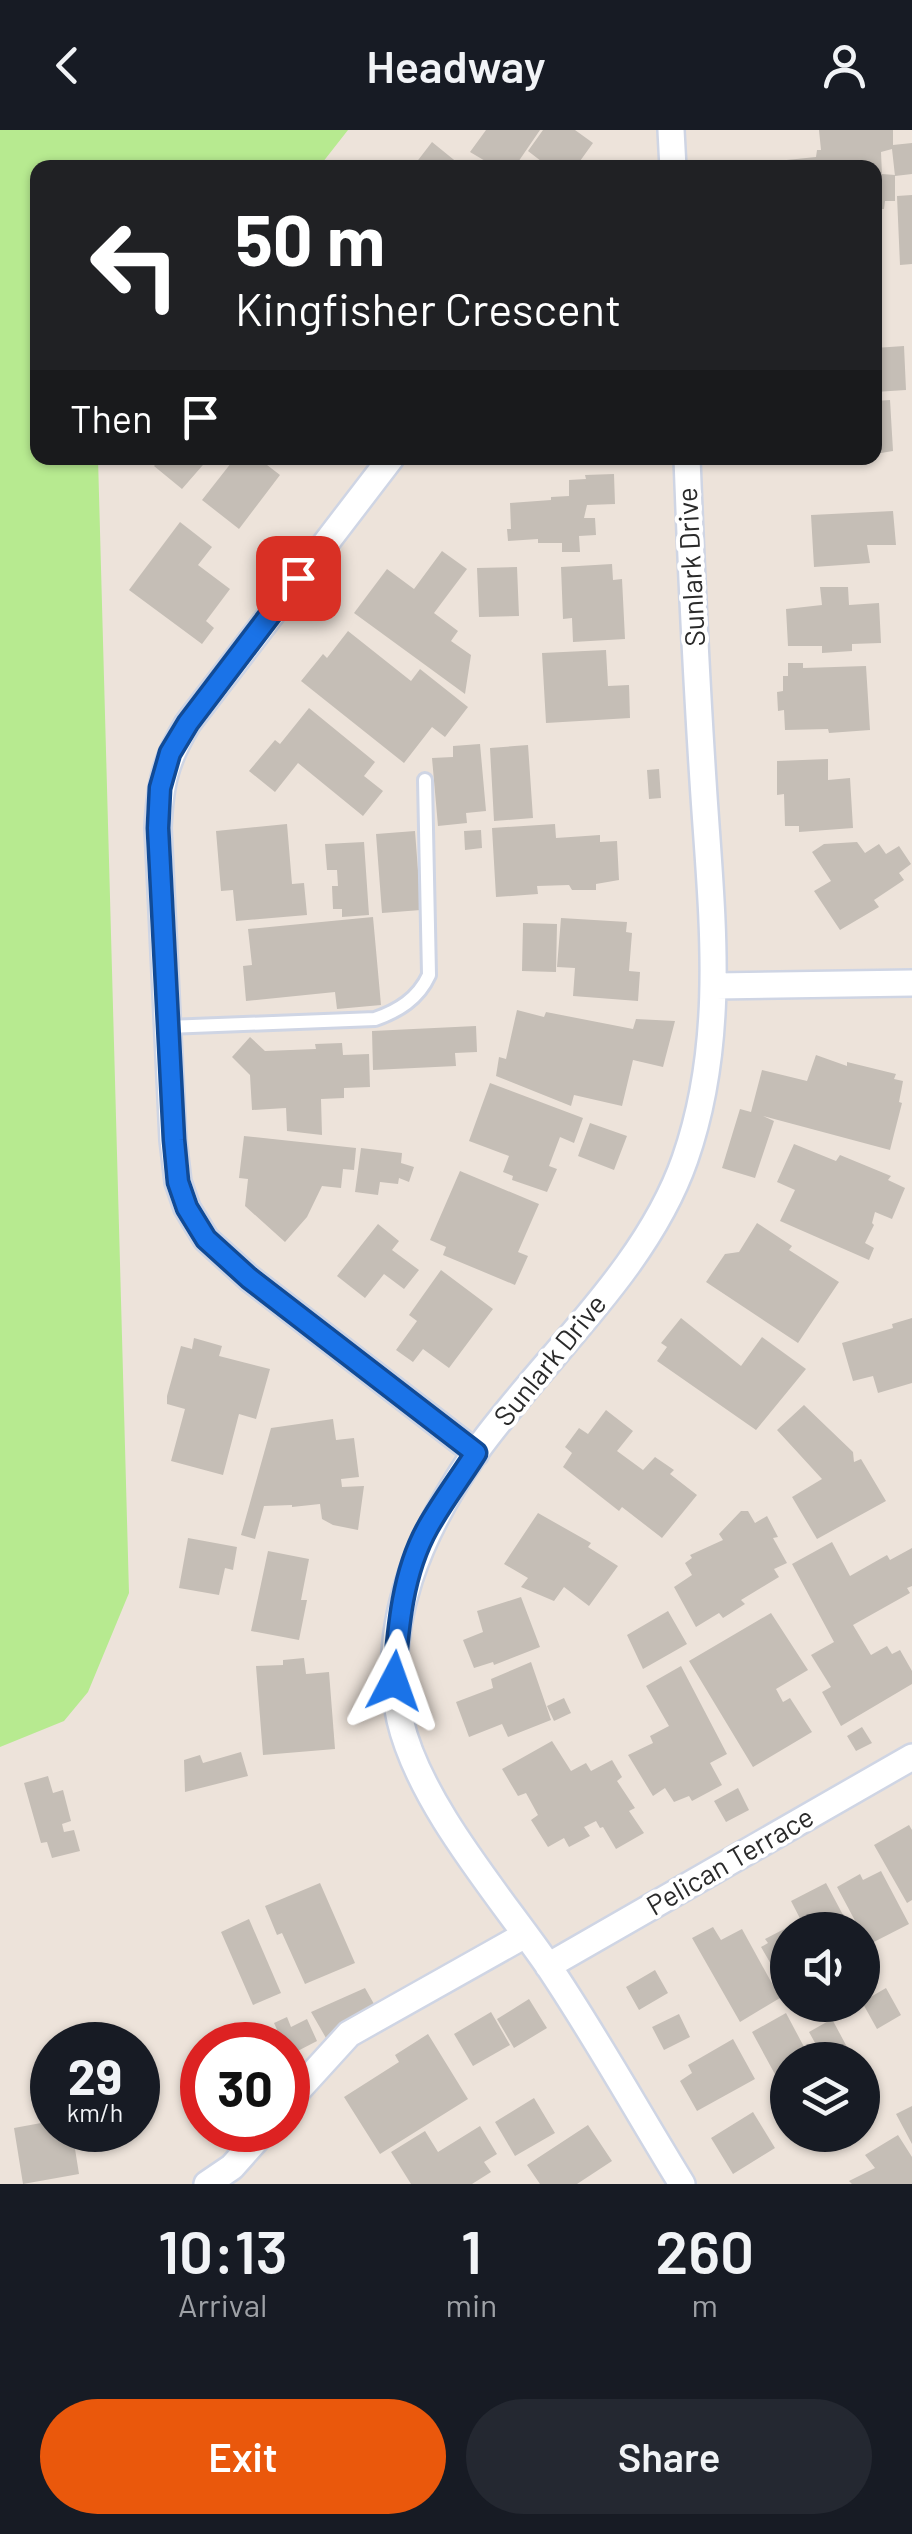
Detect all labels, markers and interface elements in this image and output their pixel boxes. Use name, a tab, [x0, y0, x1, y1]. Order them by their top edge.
icon: back	[40, 38, 95, 93]
text: Headway	[366, 38, 546, 92]
icon: person	[817, 38, 872, 93]
text: 50 m	[235, 196, 385, 280]
icon: left	[70, 200, 200, 330]
text: Kingfisher Crescent	[235, 281, 621, 335]
icon: arrive	[173, 390, 228, 445]
text: Then	[70, 395, 153, 441]
street label: Sunlark Drive	[669, 487, 711, 648]
pin	[256, 536, 341, 621]
icon: arrive	[271, 551, 326, 606]
street label: Sunlark Drive	[486, 1287, 613, 1432]
position arrow	[342, 1629, 446, 1733]
street label: Pelican Terrace	[640, 1799, 819, 1922]
map controls	[770, 1912, 880, 2152]
button: sound	[770, 1912, 880, 2022]
speed limit sign: 30	[180, 2022, 310, 2152]
button: layers	[770, 2042, 880, 2152]
text: 29	[68, 2045, 122, 2105]
text: km/h	[67, 2097, 123, 2127]
text: 10:13	[158, 2214, 288, 2286]
text: 1	[461, 2214, 482, 2286]
text: 260	[655, 2214, 754, 2286]
text: Arrival	[178, 2285, 267, 2323]
text: min	[445, 2285, 497, 2323]
text: m	[691, 2285, 718, 2323]
button: Exit	[40, 2399, 446, 2514]
button: Share	[466, 2399, 872, 2514]

